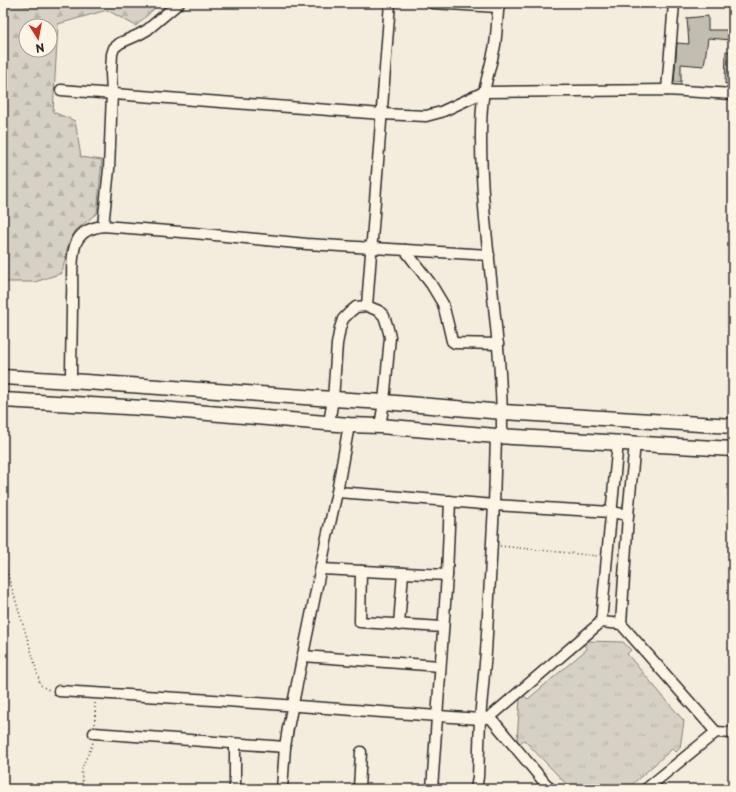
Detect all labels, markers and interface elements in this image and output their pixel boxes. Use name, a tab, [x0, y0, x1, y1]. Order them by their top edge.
north arrow	[18, 18, 58, 58]
text: N	[34, 39, 46, 58]

